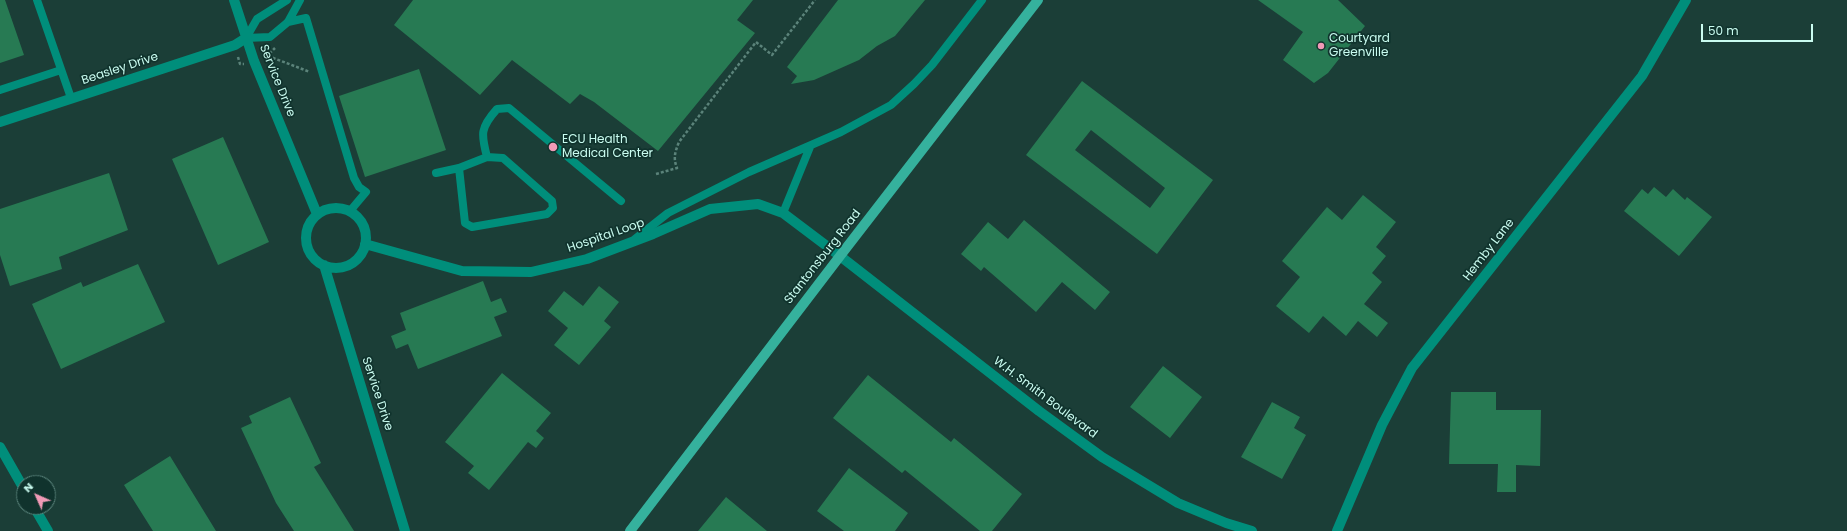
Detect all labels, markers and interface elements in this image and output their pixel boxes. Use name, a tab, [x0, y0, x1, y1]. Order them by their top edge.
scale bar	[1703, 16, 1815, 42]
text: 50 m	[1708, 22, 1739, 39]
place label: Courtyard Greenville	[1329, 32, 1390, 60]
marker: Courtyard Greenville	[1316, 41, 1326, 51]
street label: Service Drive	[256, 43, 298, 119]
street label: Beasley Drive	[80, 50, 160, 88]
place label: ECU Health Medical Center	[562, 133, 653, 161]
marker: ECU Health Medical Center	[547, 141, 559, 153]
street label: Stantonsburg Road	[782, 207, 864, 307]
street label: Hospital Loop	[566, 216, 646, 256]
street label: Hemby Lane	[1460, 216, 1518, 284]
street label: W.H. Smith Boulevard	[990, 354, 1100, 442]
street label: Service Drive	[358, 355, 396, 433]
north arrow	[16, 475, 56, 515]
text: N	[20, 479, 37, 496]

